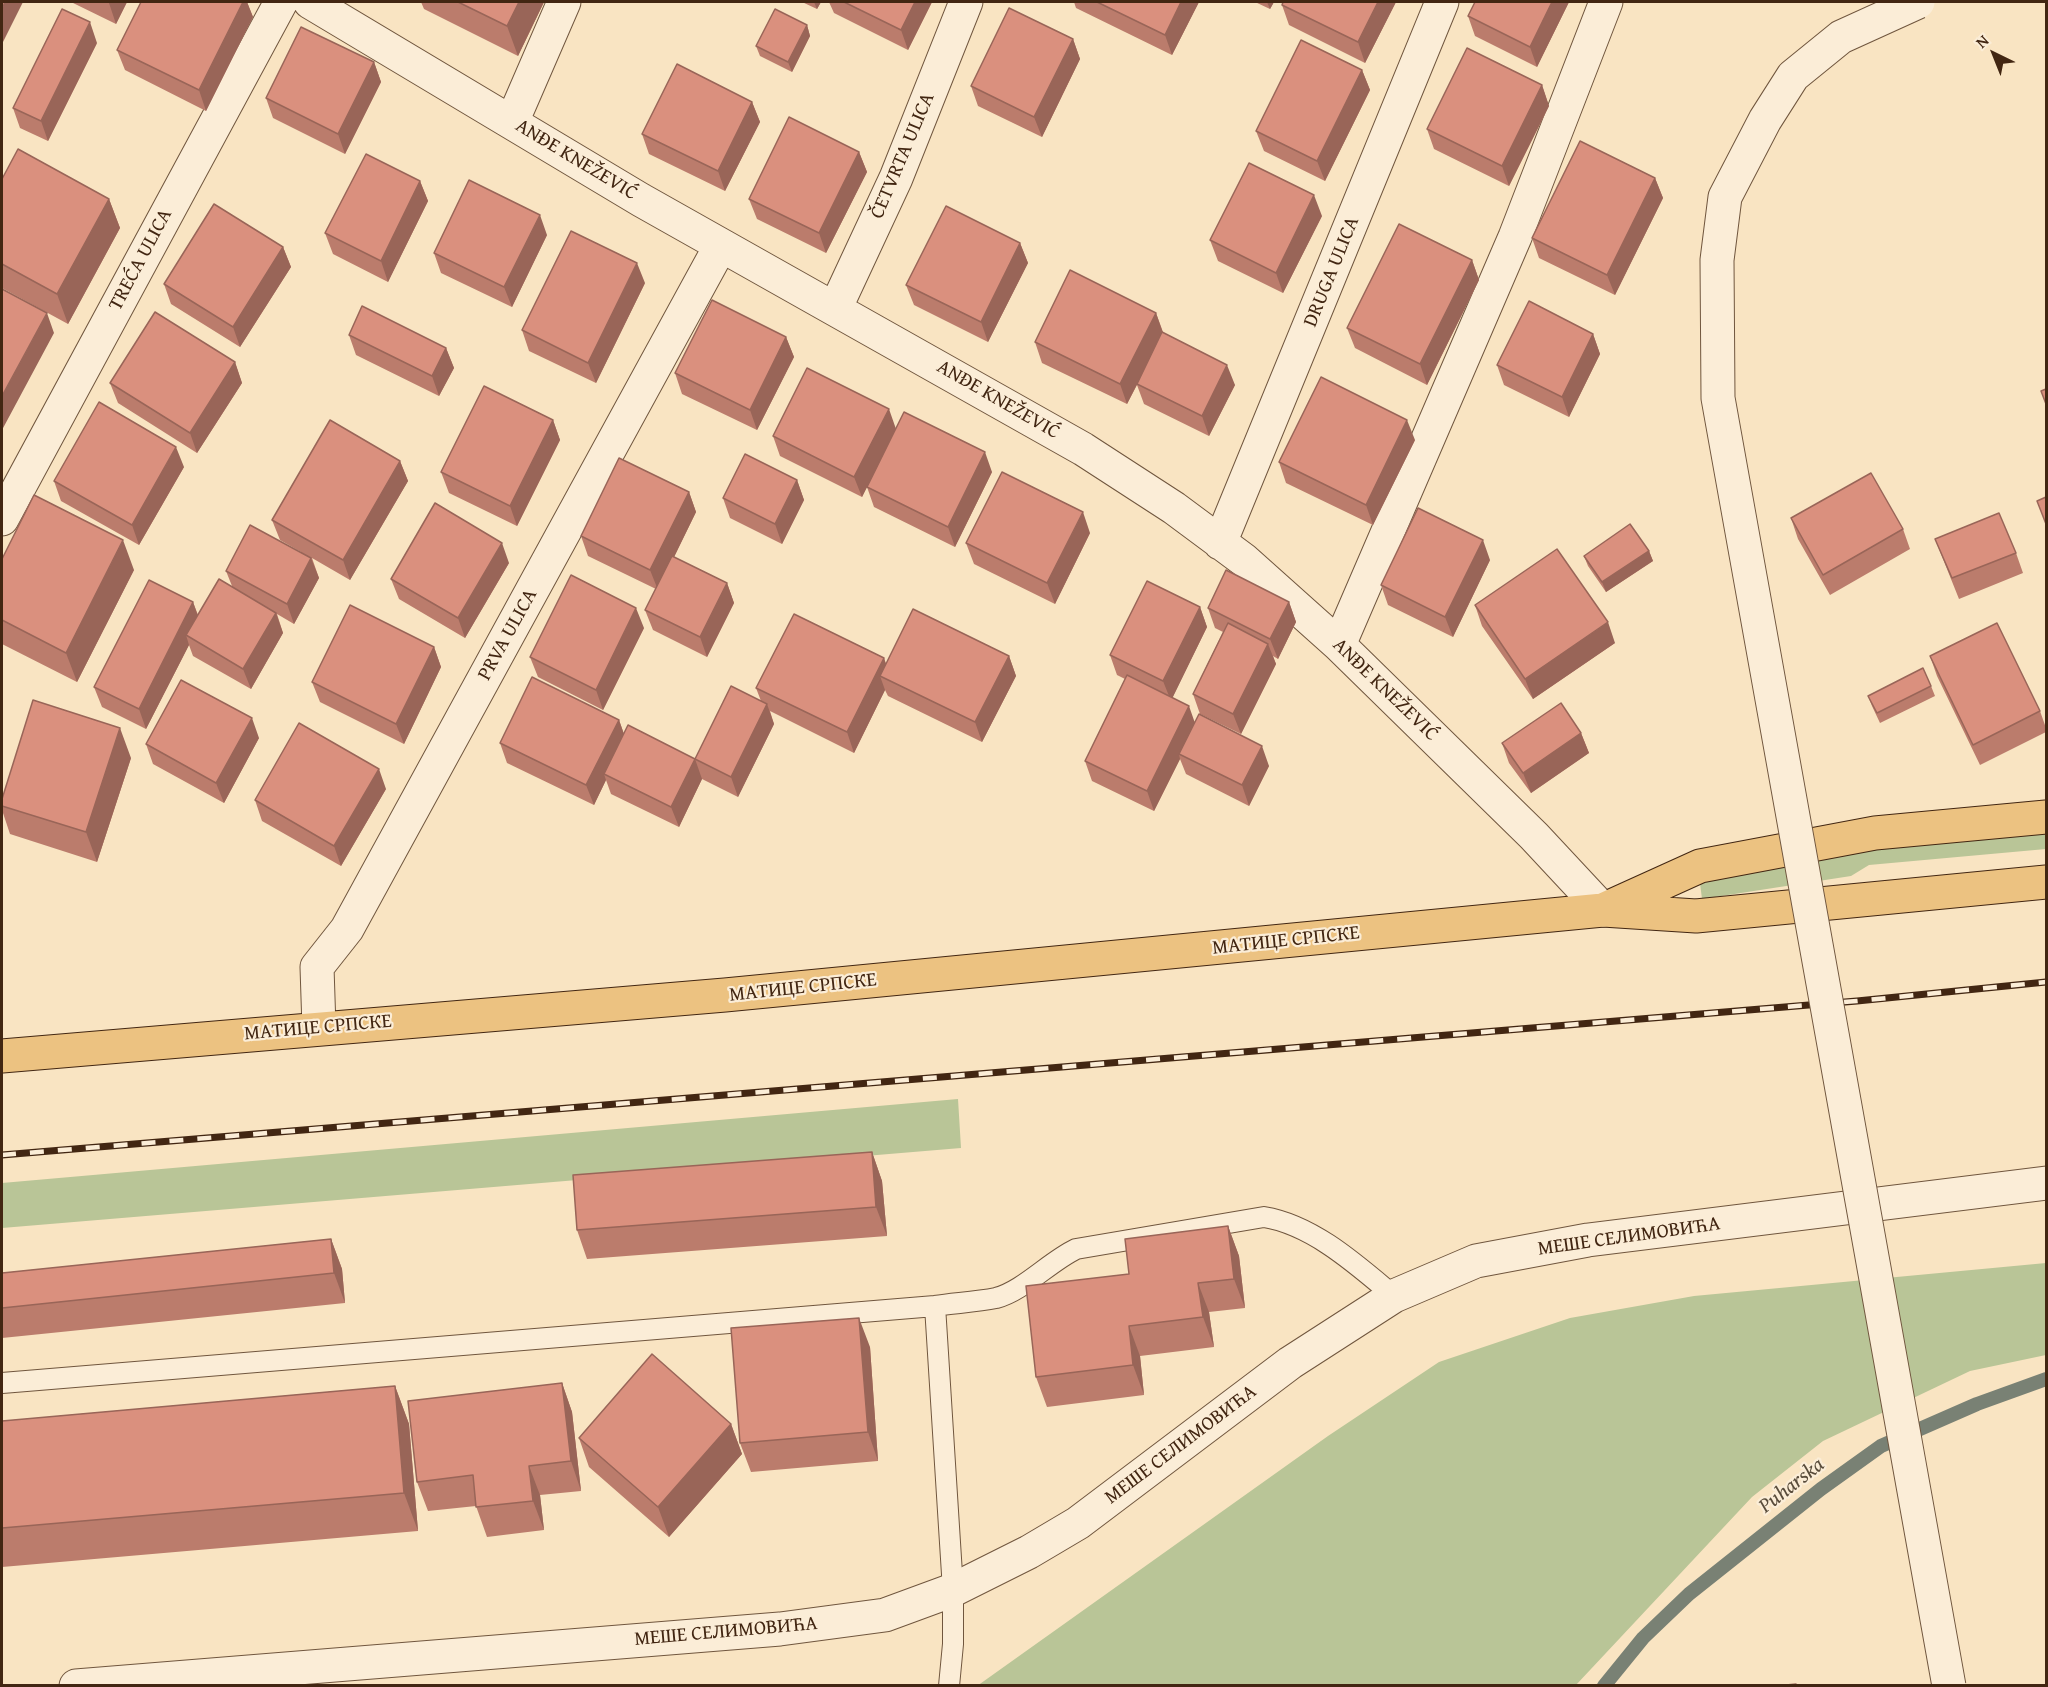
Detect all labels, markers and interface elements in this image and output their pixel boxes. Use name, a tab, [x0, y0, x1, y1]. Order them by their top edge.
north arrow	[1964, 24, 2024, 84]
text: N	[1970, 28, 1994, 53]
street label: ČETVRTA ULICA	[866, 89, 940, 223]
street label: ANĐE KNEŽEVIĆ	[511, 114, 641, 206]
street label: TREĆA ULICA	[104, 205, 178, 315]
street label: DRUGA ULICA	[1299, 213, 1365, 331]
street label: ANĐE KNEŽEVIĆ	[932, 355, 1064, 445]
street label: PRVA ULICA	[473, 585, 543, 685]
street label: ANĐE KNEŽEVIĆ	[1327, 634, 1443, 746]
street label: МАТИЦЕ СРПСКЕ	[1211, 921, 1361, 961]
street label: МАТИЦЕ СРПСКЕ	[728, 968, 878, 1008]
street label: МАТИЦЕ СРПСКЕ	[243, 1010, 393, 1046]
street label: МЕШЕ СЕЛИМОВИЋА	[1536, 1212, 1722, 1262]
street label: МЕШЕ СЕЛИМОВИЋА	[1100, 1380, 1262, 1510]
water label: Puharska	[1754, 1453, 1830, 1519]
street label: МЕШЕ СЕЛИМОВИЋА	[633, 1612, 819, 1652]

